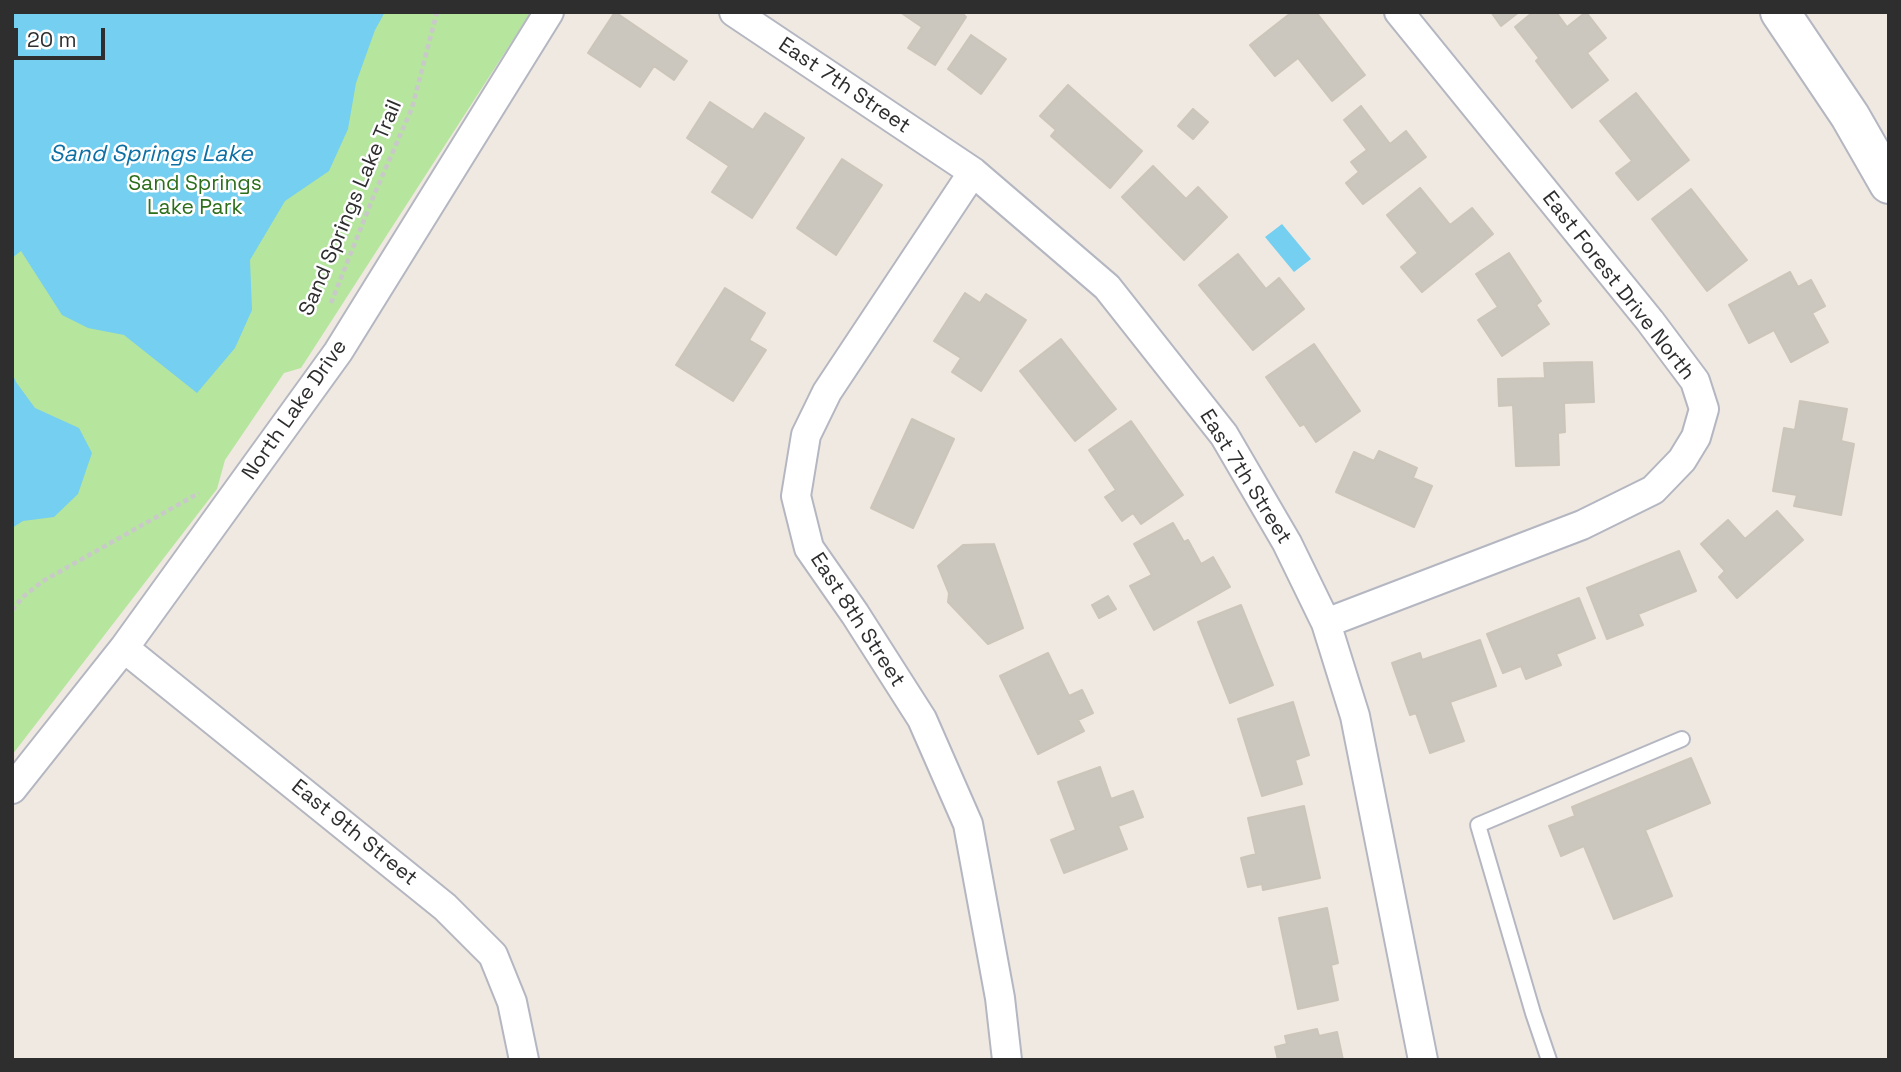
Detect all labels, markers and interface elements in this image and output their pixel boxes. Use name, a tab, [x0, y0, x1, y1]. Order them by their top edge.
scale bar	[18, 14, 108, 58]
text: 20 m	[27, 26, 77, 53]
street label: East 7th Street	[773, 33, 915, 139]
street label: Sand Springs Lake Trail	[294, 96, 408, 320]
water label: Sand Springs Lake	[49, 141, 253, 169]
park label: Sand Springs Lake Park	[128, 171, 262, 221]
street label: East Forest Drive North	[1536, 187, 1700, 385]
street label: North Lake Drive	[237, 335, 353, 485]
street label: East 7th Street	[1194, 405, 1296, 549]
street label: East 8th Street	[804, 548, 910, 692]
street label: East 9th Street	[286, 775, 422, 891]

